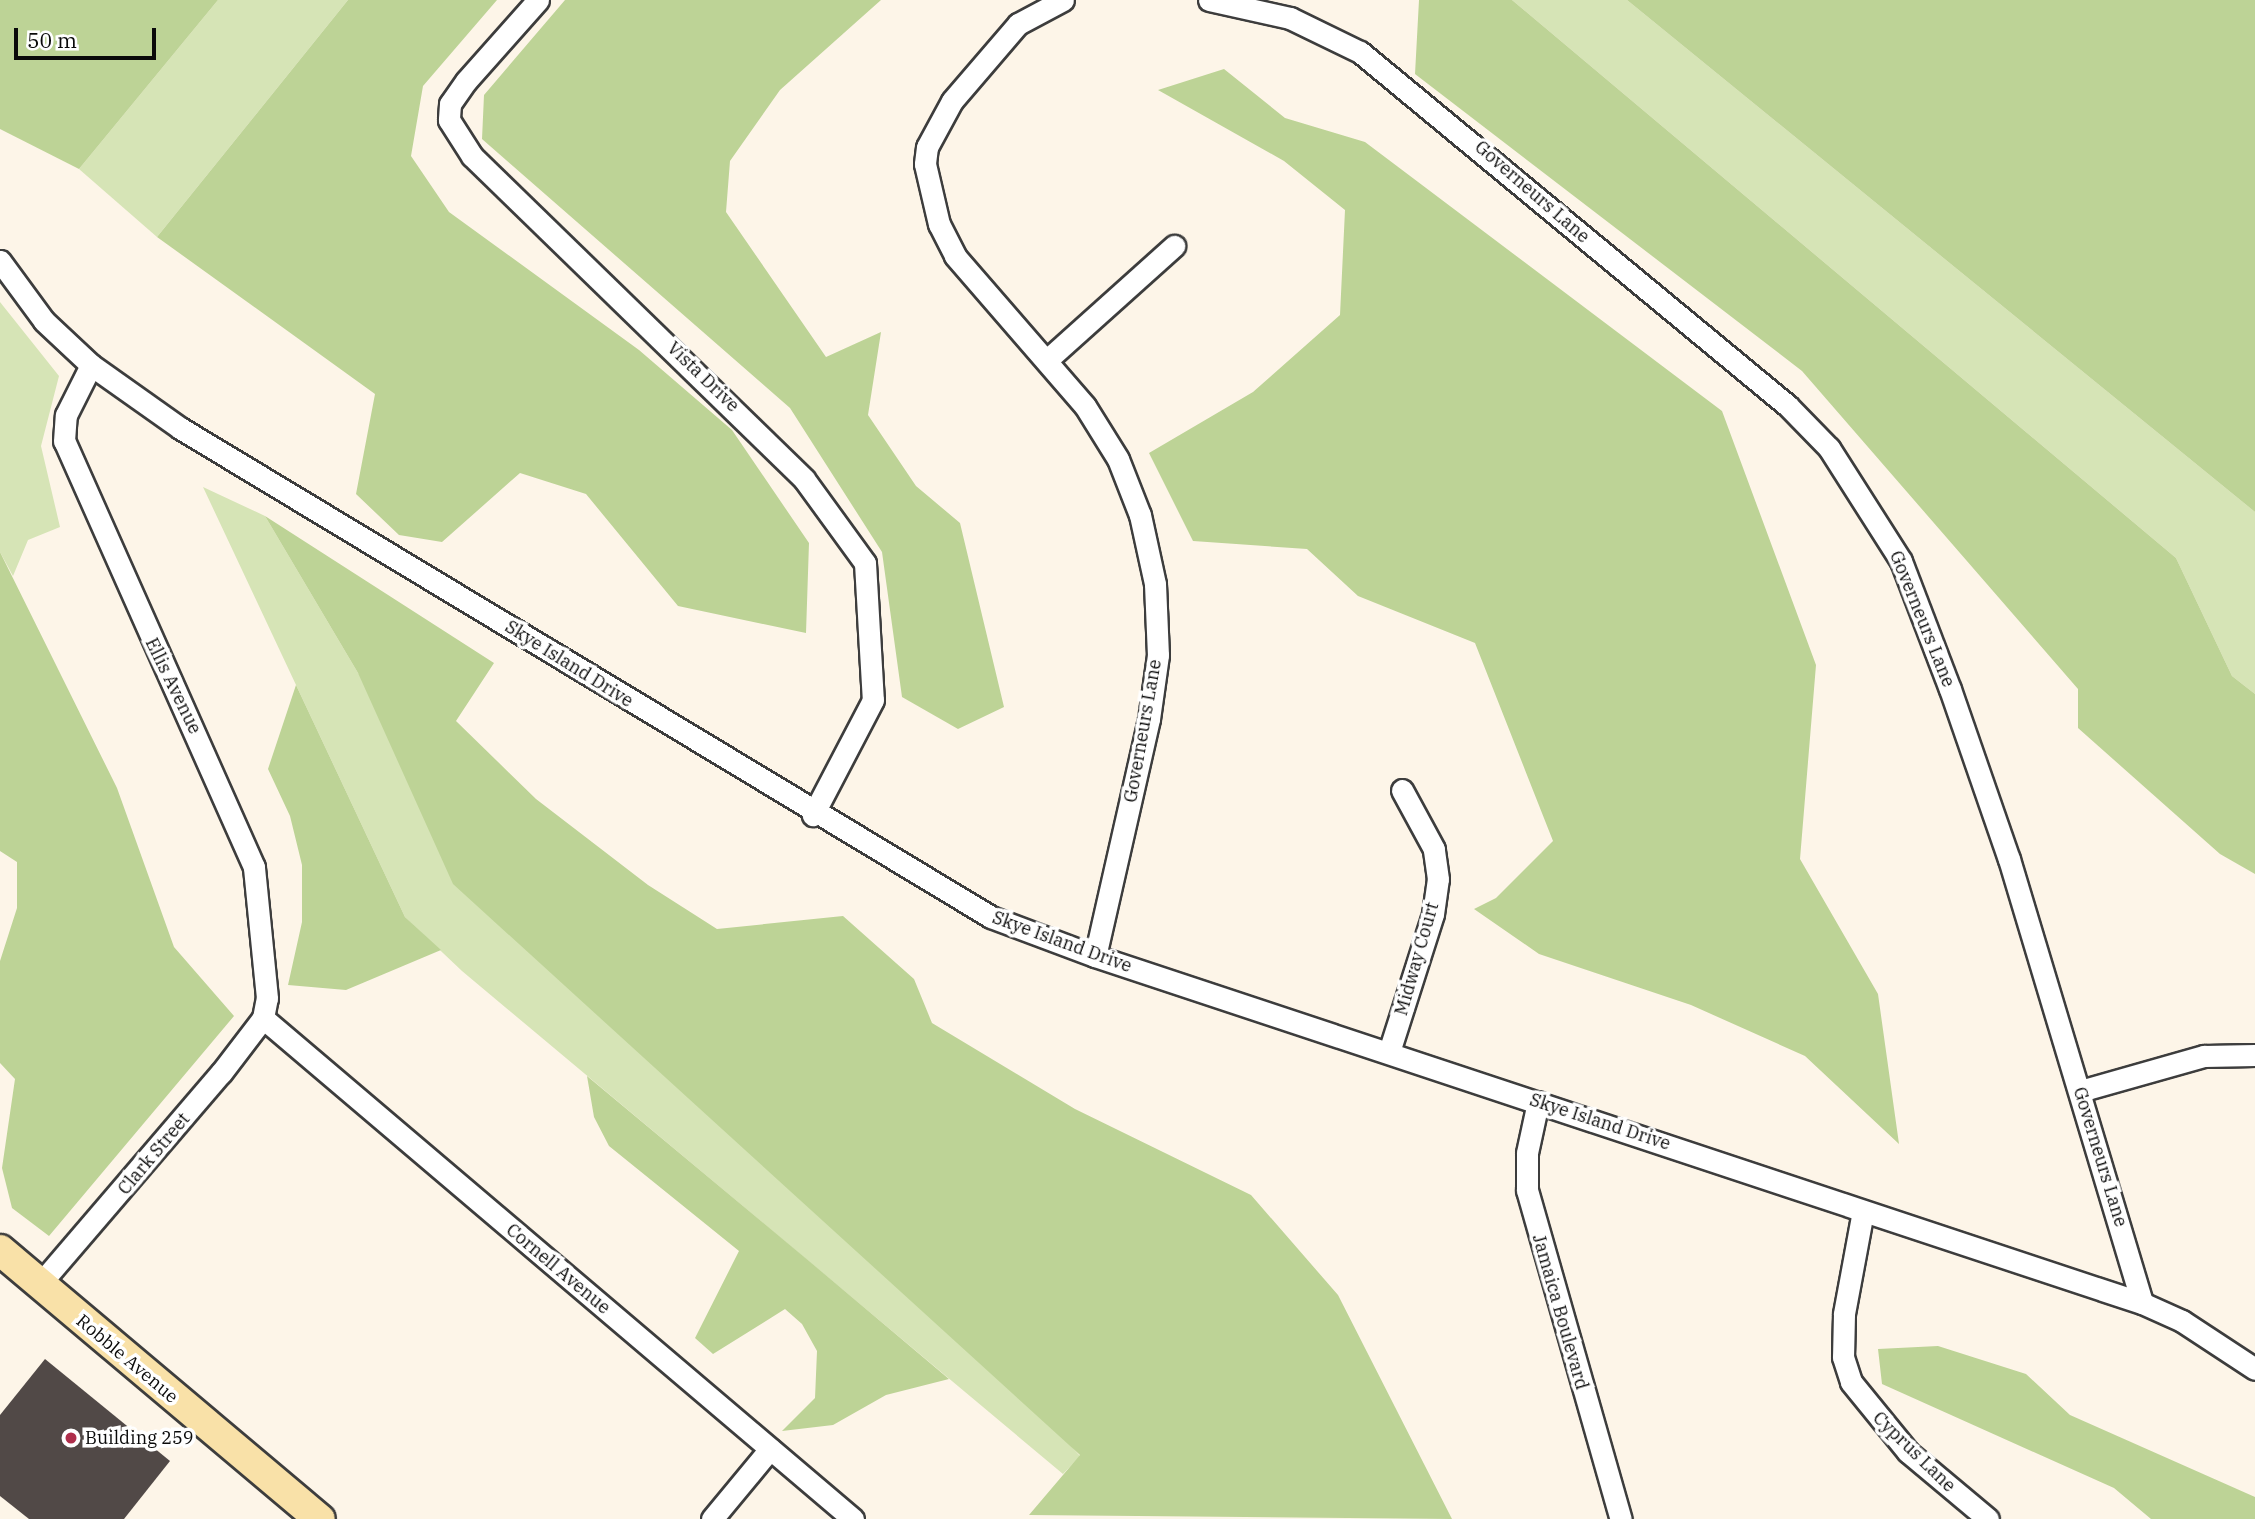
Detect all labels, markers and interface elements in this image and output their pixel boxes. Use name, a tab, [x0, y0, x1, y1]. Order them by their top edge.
scale bar	[18, 14, 159, 58]
text: 50 m	[27, 26, 77, 54]
street label: Governeurs Lane	[1470, 136, 1594, 248]
street label: Vista Drive	[663, 337, 743, 417]
street label: Governeurs Lane	[1885, 548, 1959, 690]
street label: Skye Island Drive	[501, 616, 637, 712]
street label: Ellis Avenue	[140, 634, 206, 738]
street label: Governeurs Lane	[1120, 658, 1166, 804]
street label: Midway Court	[1391, 900, 1443, 1018]
street label: Skye Island Drive	[989, 907, 1135, 977]
street label: Governeurs Lane	[2068, 1085, 2132, 1229]
street label: Skye Island Drive	[1527, 1089, 1673, 1155]
street label: Clark Street	[114, 1109, 194, 1199]
street label: Cornell Avenue	[502, 1219, 614, 1319]
street label: Jamaica Boulevard	[1528, 1232, 1592, 1392]
street label: Robble Avenue	[72, 1310, 182, 1408]
street label: Cyprus Lane	[1868, 1407, 1960, 1497]
place label: Building 259	[85, 1427, 194, 1449]
marker: Building 259	[63, 1430, 79, 1446]

